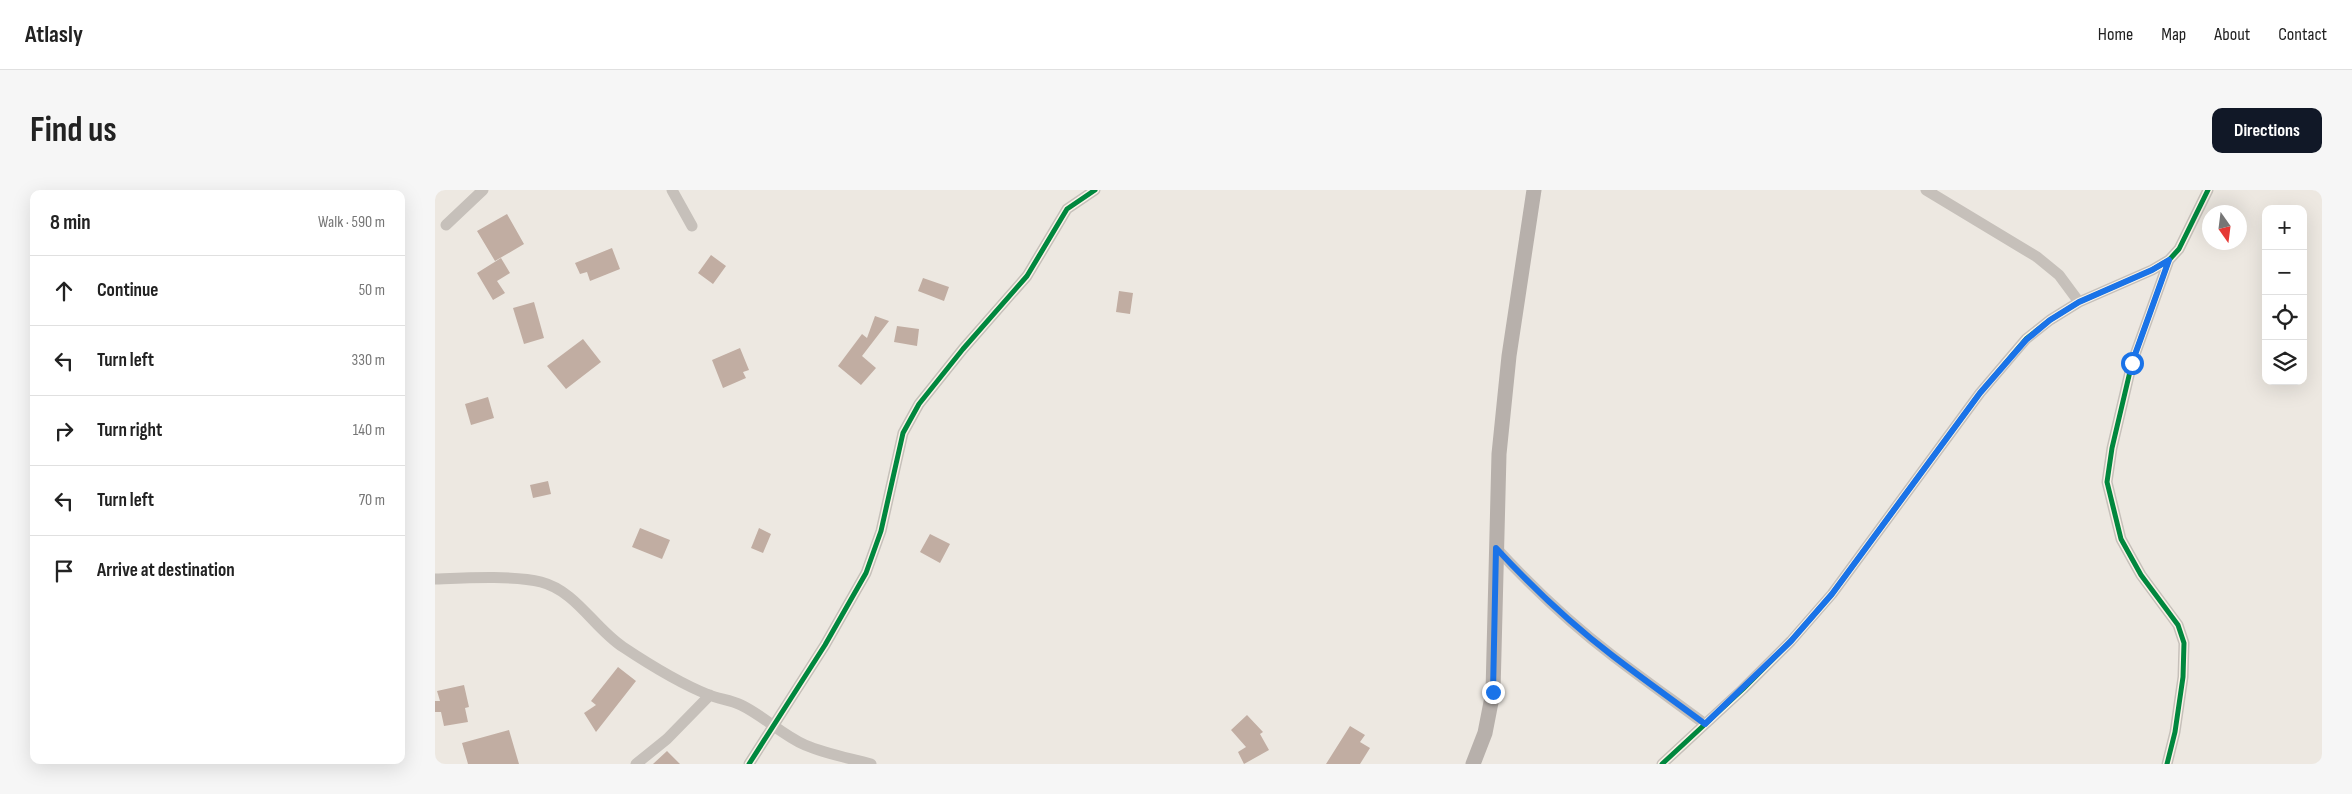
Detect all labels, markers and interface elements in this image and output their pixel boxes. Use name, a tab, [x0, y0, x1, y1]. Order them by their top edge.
text: Atlasly	[25, 20, 83, 49]
text: Home	[2098, 24, 2133, 45]
text: Map	[2161, 24, 2186, 45]
text: About	[2214, 24, 2250, 45]
text: Contact	[2278, 24, 2327, 45]
button: Directions	[2212, 108, 2322, 153]
text: Find us	[30, 109, 117, 152]
north arrow	[2202, 205, 2247, 250]
map controls	[2262, 205, 2307, 385]
button: +	[2262, 205, 2307, 250]
text: 8 min	[50, 210, 91, 235]
text: Walk · 590 m	[318, 213, 385, 232]
button: −	[2262, 250, 2307, 295]
icon: ahead	[50, 277, 78, 305]
text: Continue	[97, 279, 158, 302]
text: 50 m	[359, 281, 385, 300]
button: locate	[2262, 295, 2307, 340]
button: layers	[2262, 340, 2307, 385]
icon: left	[50, 347, 78, 375]
text: Turn left	[97, 349, 154, 372]
text: 330 m	[352, 351, 385, 370]
route start	[2121, 352, 2144, 375]
icon: right	[50, 417, 78, 445]
text: Turn right	[97, 419, 162, 442]
text: 140 m	[353, 421, 385, 440]
icon: left	[50, 487, 78, 515]
text: Turn left	[97, 489, 154, 512]
text: 70 m	[359, 491, 385, 510]
icon: arrive	[50, 557, 78, 585]
text: Arrive at destination	[97, 559, 235, 582]
route end	[1482, 681, 1505, 704]

